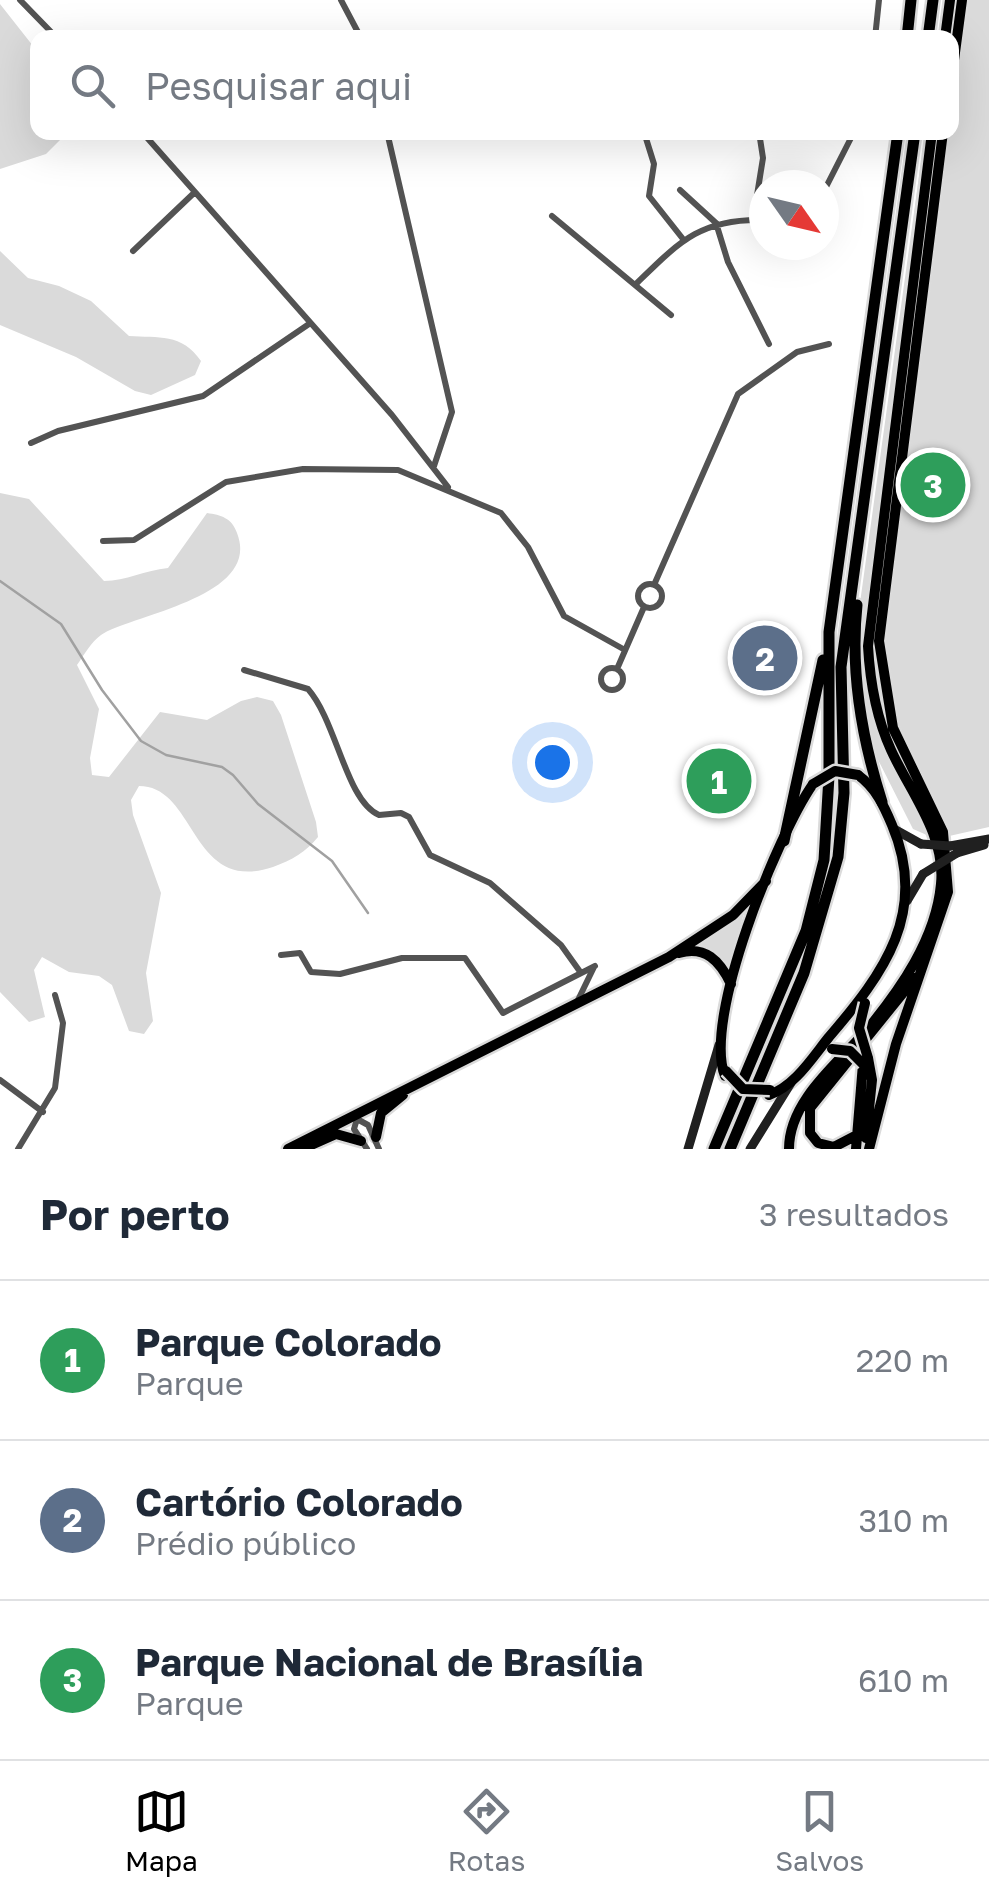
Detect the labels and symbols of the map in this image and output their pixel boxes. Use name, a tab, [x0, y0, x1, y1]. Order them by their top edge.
north arrow	[749, 170, 839, 260]
pin: 3	[900, 448, 966, 522]
pin: 2	[732, 620, 798, 696]
your location	[527, 737, 578, 788]
pin: 1	[686, 744, 752, 818]

